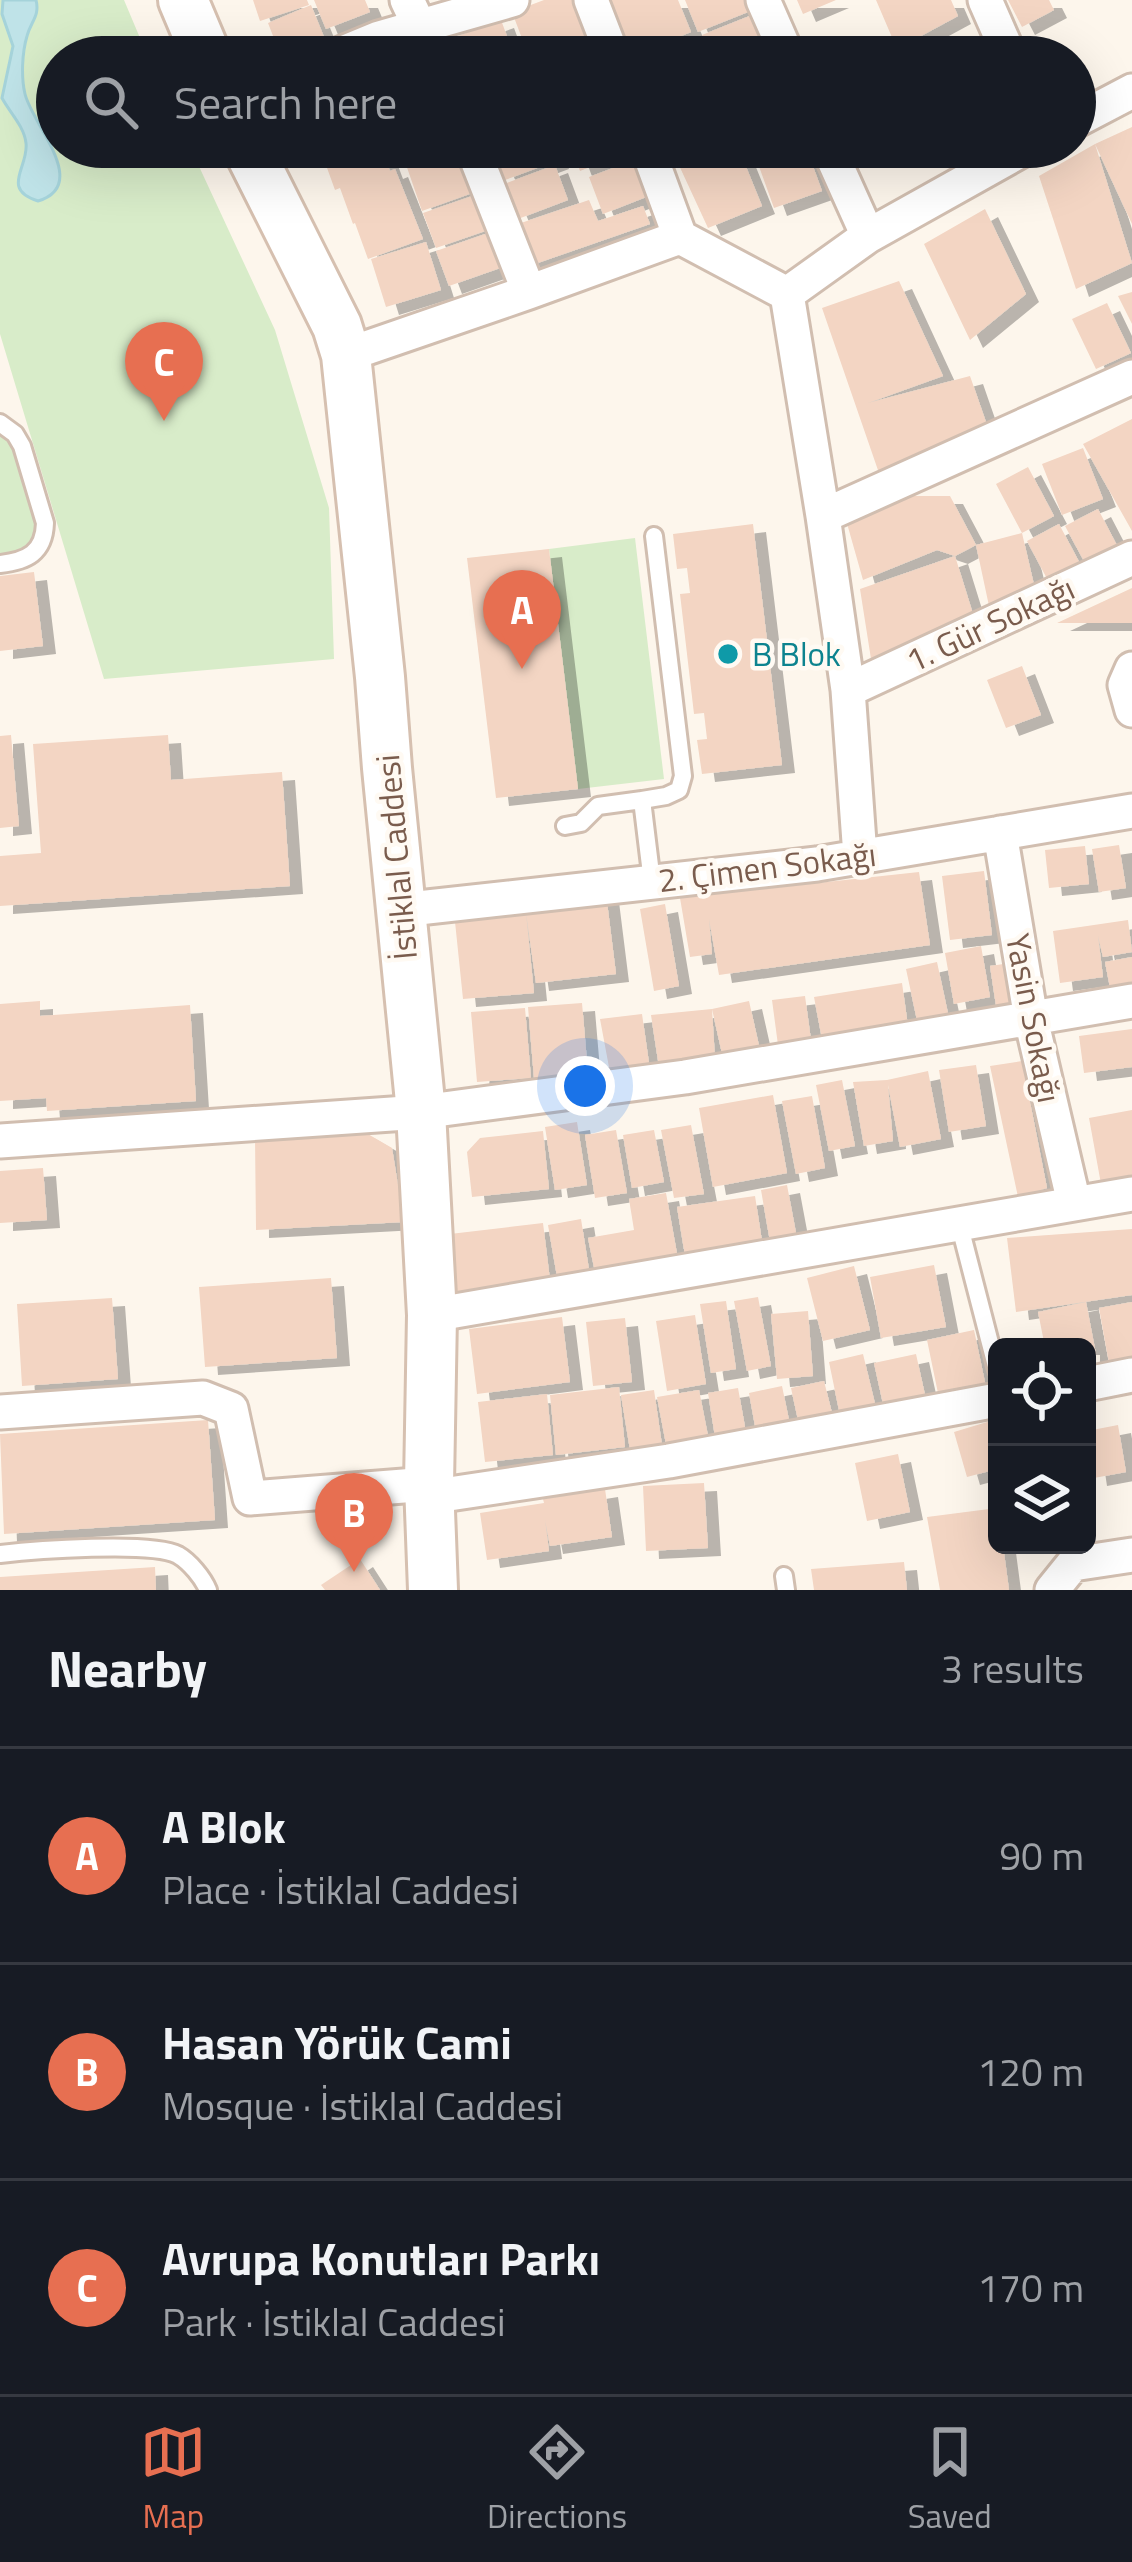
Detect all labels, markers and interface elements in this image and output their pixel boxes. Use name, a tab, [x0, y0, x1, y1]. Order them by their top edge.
search box	[36, 36, 1096, 168]
text: Search here	[174, 68, 397, 136]
icon: search	[78, 69, 144, 135]
pin: C	[125, 322, 203, 421]
street label: 1. Gür Sokağı	[897, 563, 1083, 685]
pin: A	[483, 570, 561, 669]
place label: B Blok	[752, 629, 841, 679]
marker: B Blok	[715, 641, 741, 667]
street label: İstiklal Caddesi	[362, 752, 430, 962]
street label: 2. Çimen Sokağı	[655, 829, 879, 905]
street label: Yasin Sokağı	[993, 929, 1075, 1107]
your location	[555, 1056, 615, 1116]
map controls	[988, 1338, 1096, 1554]
button: locate	[988, 1338, 1096, 1446]
button: layers	[988, 1446, 1096, 1554]
pin: B	[315, 1473, 393, 1572]
text: Nearby	[48, 1629, 207, 1707]
text: 3 results	[941, 1639, 1084, 1698]
text: A Blok	[162, 1792, 286, 1860]
text: A	[75, 1826, 99, 1885]
text: 90 m	[999, 1826, 1084, 1885]
text: Place · İstiklal Caddesi	[162, 1860, 519, 1919]
text: Hasan Yörük Cami	[162, 2008, 512, 2076]
text: B	[75, 2042, 99, 2101]
text: 120 m	[977, 2042, 1084, 2101]
text: Mosque · İstiklal Caddesi	[162, 2076, 563, 2135]
text: Avrupa Konutları Parkı	[162, 2224, 600, 2292]
text: C	[76, 2258, 98, 2317]
text: 170 m	[977, 2258, 1084, 2317]
text: Park · İstiklal Caddesi	[162, 2292, 505, 2351]
tab: Map	[140, 2419, 206, 2541]
tab: Directions	[487, 2419, 627, 2541]
tab: Saved	[908, 2419, 992, 2541]

